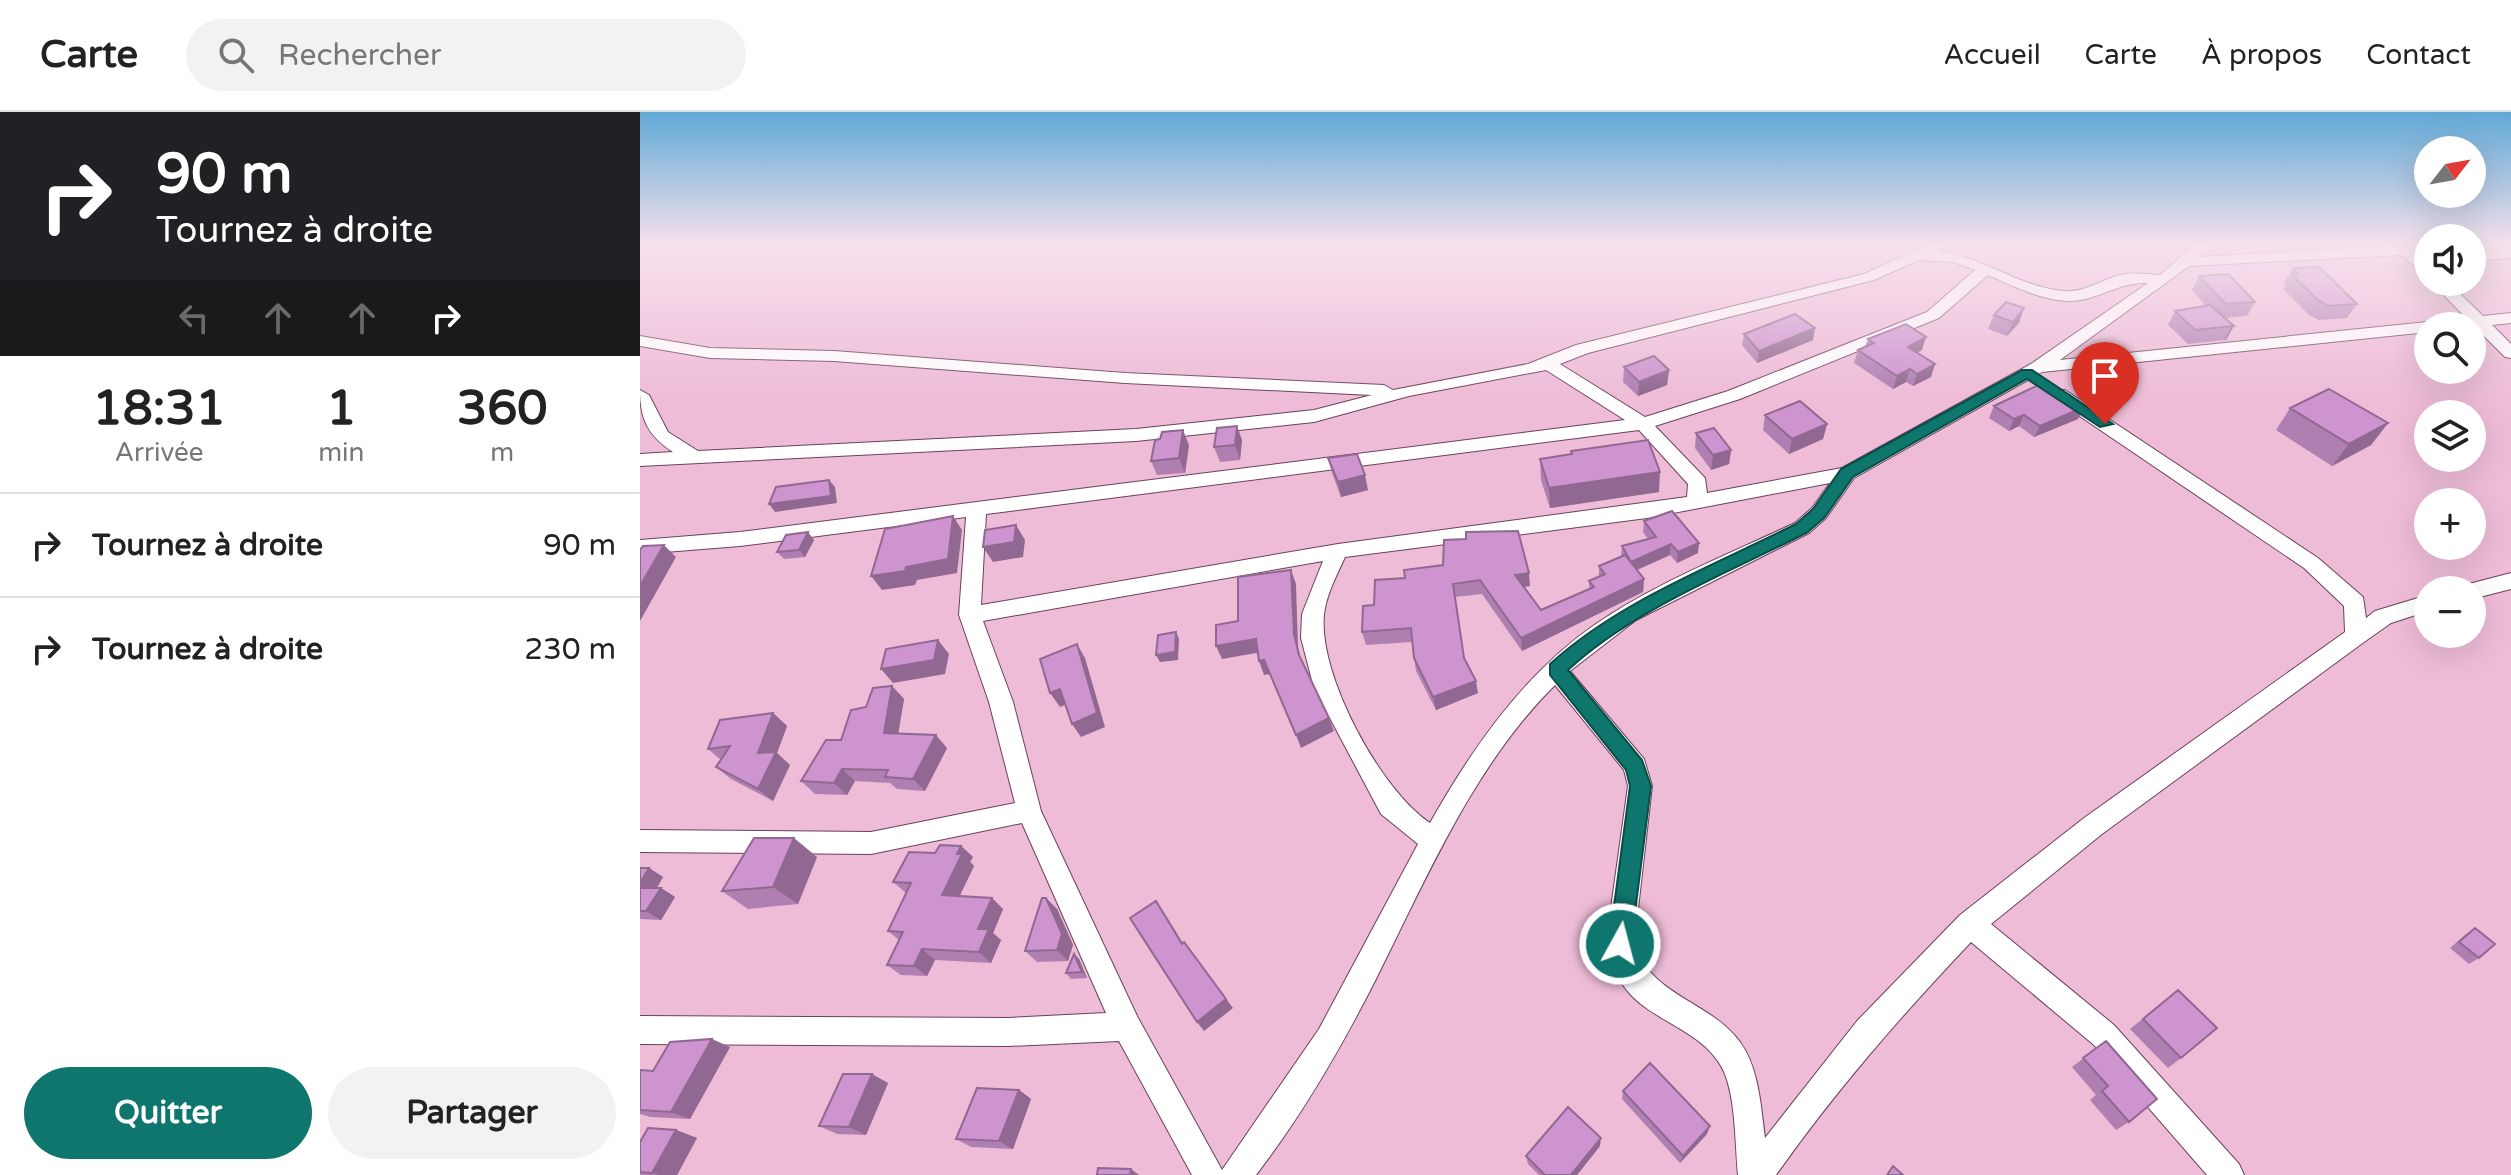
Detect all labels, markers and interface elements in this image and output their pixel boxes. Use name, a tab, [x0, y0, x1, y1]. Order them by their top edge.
search box	[186, 19, 746, 91]
text: Carte	[40, 32, 138, 78]
icon: search	[214, 33, 258, 77]
text: Rechercher	[278, 37, 441, 74]
text: Accueil	[1943, 38, 2041, 72]
text: Carte	[2085, 38, 2157, 72]
text: À propos	[2201, 38, 2322, 72]
text: Contact	[2366, 38, 2471, 72]
north arrow	[2414, 136, 2486, 208]
map controls	[2414, 136, 2486, 648]
text: 90 m	[156, 141, 292, 208]
icon: right	[24, 144, 128, 248]
text: Tournez à droite	[156, 209, 433, 252]
button: sound	[2414, 224, 2486, 296]
icon: left	[172, 296, 216, 340]
icon: ahead	[256, 296, 300, 340]
icon: ahead	[340, 296, 384, 340]
icon: right	[424, 296, 468, 340]
button: search	[2414, 312, 2486, 384]
pin	[2071, 342, 2139, 424]
icon: arrive	[2083, 354, 2127, 398]
text: 18:31	[93, 380, 226, 438]
text: 1	[326, 380, 356, 438]
text: 360	[457, 380, 547, 438]
button: layers	[2414, 400, 2486, 472]
text: Arrivée	[115, 437, 203, 468]
text: min	[318, 437, 364, 468]
text: m	[490, 437, 514, 468]
button: +	[2414, 488, 2486, 560]
icon: right	[24, 523, 68, 567]
text: Tournez à droite	[92, 527, 323, 564]
text: 90 m	[543, 527, 616, 564]
button: −	[2414, 576, 2486, 648]
icon: right	[24, 627, 68, 671]
text: Tournez à droite	[92, 631, 323, 668]
text: 230 m	[524, 631, 616, 668]
position arrow	[1578, 902, 1662, 986]
button: Quitter	[24, 1067, 312, 1159]
button: Partager	[328, 1067, 616, 1159]

